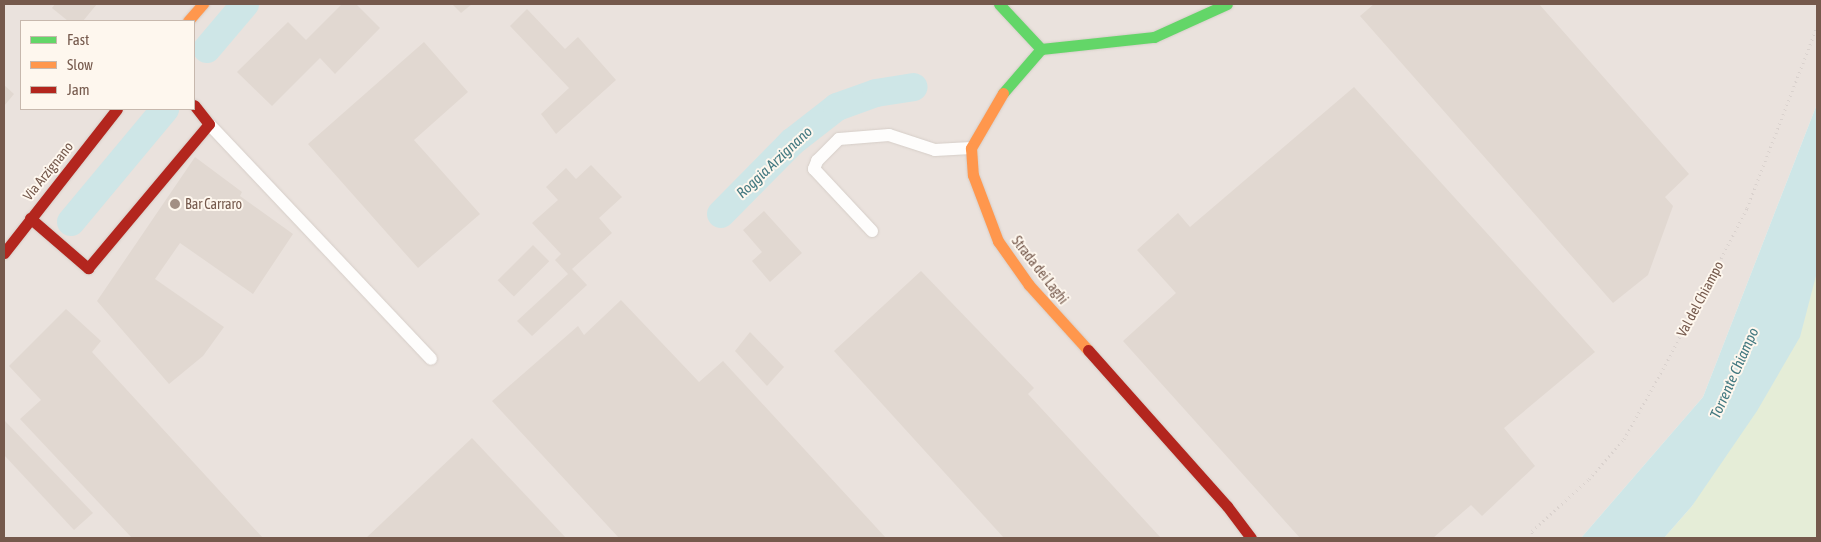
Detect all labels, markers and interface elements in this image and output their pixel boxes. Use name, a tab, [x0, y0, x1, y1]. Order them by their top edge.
legend	[20, 20, 195, 110]
text: Fast	[67, 31, 89, 48]
text: Slow	[67, 56, 93, 73]
text: Jam	[67, 81, 90, 98]
water label: Roggia Arzignano	[732, 122, 816, 202]
street label: Via Arzignano	[19, 138, 77, 204]
place label: Bar Carraro	[185, 196, 242, 212]
marker: Bar Carraro	[169, 198, 181, 210]
street label: Strada dei Laghi	[1008, 233, 1072, 307]
street label: Val del Chiampo	[1673, 258, 1727, 340]
water label: Torrente Chiampo	[1706, 325, 1762, 421]

